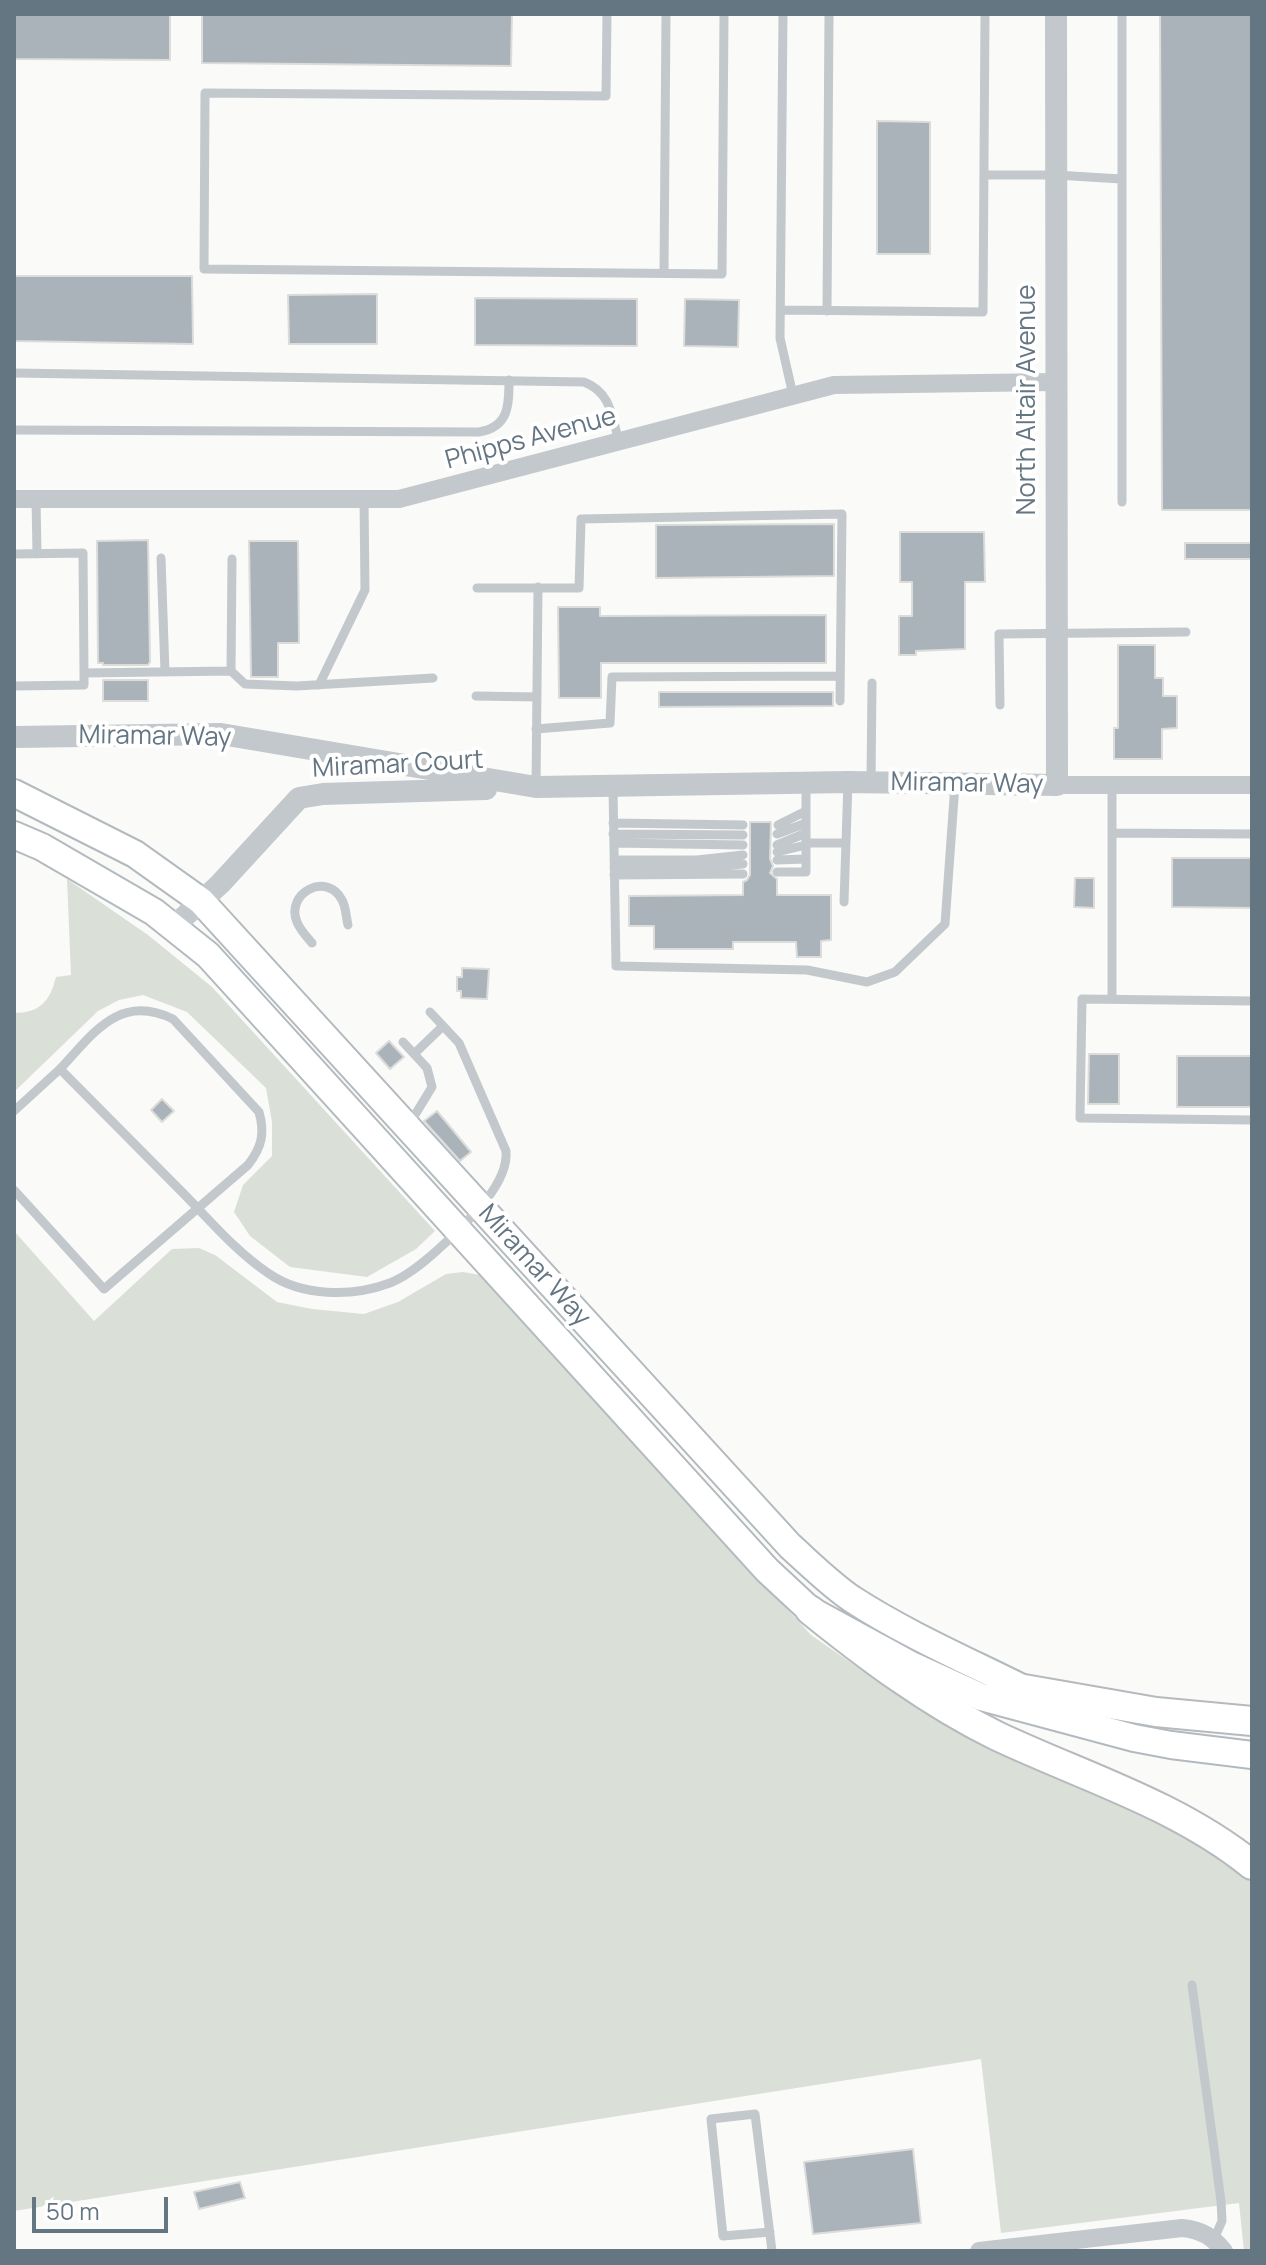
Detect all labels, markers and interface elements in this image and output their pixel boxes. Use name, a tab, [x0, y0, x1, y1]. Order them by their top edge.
street label: North Altair Avenue	[1012, 285, 1044, 515]
street label: Phipps Avenue	[442, 401, 620, 477]
street label: Miramar Way	[78, 720, 232, 754]
street label: Miramar Court	[312, 745, 484, 785]
street label: Miramar Way	[890, 767, 1044, 801]
street label: Miramar Way	[471, 1199, 597, 1333]
scale bar	[36, 2181, 172, 2231]
text: 50 m	[46, 2194, 100, 2227]

